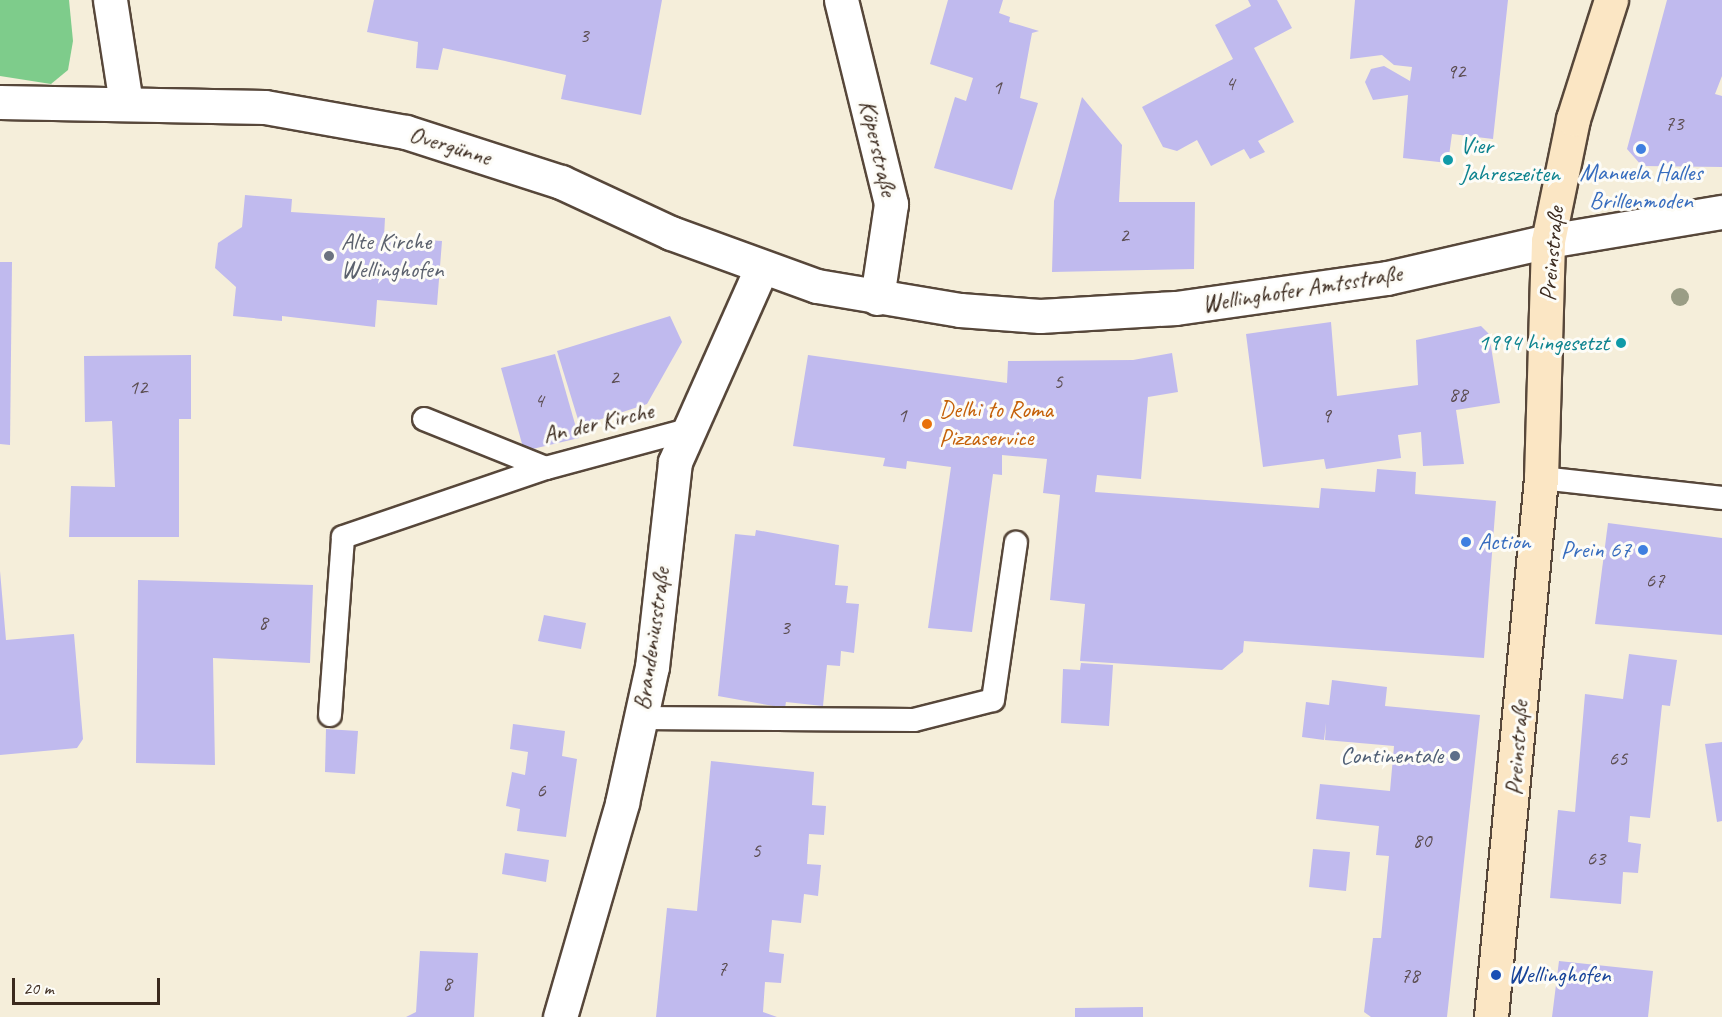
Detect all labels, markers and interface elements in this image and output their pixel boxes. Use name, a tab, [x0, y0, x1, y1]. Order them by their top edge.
house number: 3	[579, 22, 589, 48]
house number: 92	[1447, 58, 1465, 84]
house number: 4	[1225, 70, 1235, 96]
house number: 1	[992, 74, 1002, 100]
street label: Köperstraße	[853, 97, 903, 199]
house number: 73	[1665, 110, 1683, 136]
street label: Overgünne	[406, 120, 494, 172]
place label: Vier Jahreszeiten	[1460, 132, 1560, 188]
marker: Manuela Halles Brillenmoden	[1634, 142, 1648, 156]
marker: Vier Jahreszeiten	[1441, 153, 1455, 167]
place label: Manuela Halles Brillenmoden	[1579, 159, 1703, 215]
street label: Preinstraße	[1534, 206, 1570, 302]
house number: 2	[1119, 222, 1129, 248]
place label: Alte Kirche Wellinghofen	[341, 228, 443, 284]
marker: Alte Kirche Wellinghofen	[322, 249, 336, 263]
street label: Wellinghofer Amtsstraße	[1201, 259, 1403, 319]
place label: 1994 hingesetzt	[1478, 329, 1609, 357]
marker: 1994 hingesetzt	[1614, 336, 1628, 350]
house number: 2	[609, 364, 619, 390]
house number: 5	[1053, 368, 1063, 394]
house number: 12	[129, 374, 147, 400]
house number: 88	[1449, 381, 1467, 407]
house number: 4	[534, 387, 544, 413]
street label: An der Kirche	[540, 396, 656, 450]
place label: Delhi to Roma Pizzaservice	[939, 396, 1053, 452]
house number: 1	[897, 402, 907, 428]
house number: 9	[1321, 402, 1331, 428]
marker: Delhi to Roma Pizzaservice	[920, 417, 934, 431]
place label: Action	[1478, 528, 1530, 556]
marker: Action	[1459, 535, 1473, 549]
place label: Prein 67	[1561, 536, 1631, 564]
marker: Prein 67	[1636, 543, 1650, 557]
street label: Brandeniusstraße	[628, 566, 676, 712]
house number: 67	[1646, 567, 1664, 593]
house number: 8	[258, 609, 268, 635]
house number: 3	[780, 614, 790, 640]
street label: Preinstraße	[1499, 700, 1535, 796]
place label: Continentale	[1340, 742, 1443, 770]
house number: 65	[1609, 745, 1627, 771]
marker: Continentale	[1448, 749, 1462, 763]
house number: 6	[536, 777, 546, 803]
house number: 80	[1413, 827, 1431, 853]
house number: 5	[751, 837, 761, 863]
house number: 63	[1587, 845, 1605, 871]
house number: 7	[717, 955, 727, 981]
place label: Wellinghofen	[1508, 961, 1610, 989]
house number: 78	[1401, 962, 1419, 988]
scale bar	[15, 966, 164, 1004]
marker: Wellinghofen	[1489, 968, 1503, 982]
house number: 8	[442, 970, 452, 996]
text: 20 m	[23, 977, 54, 999]

